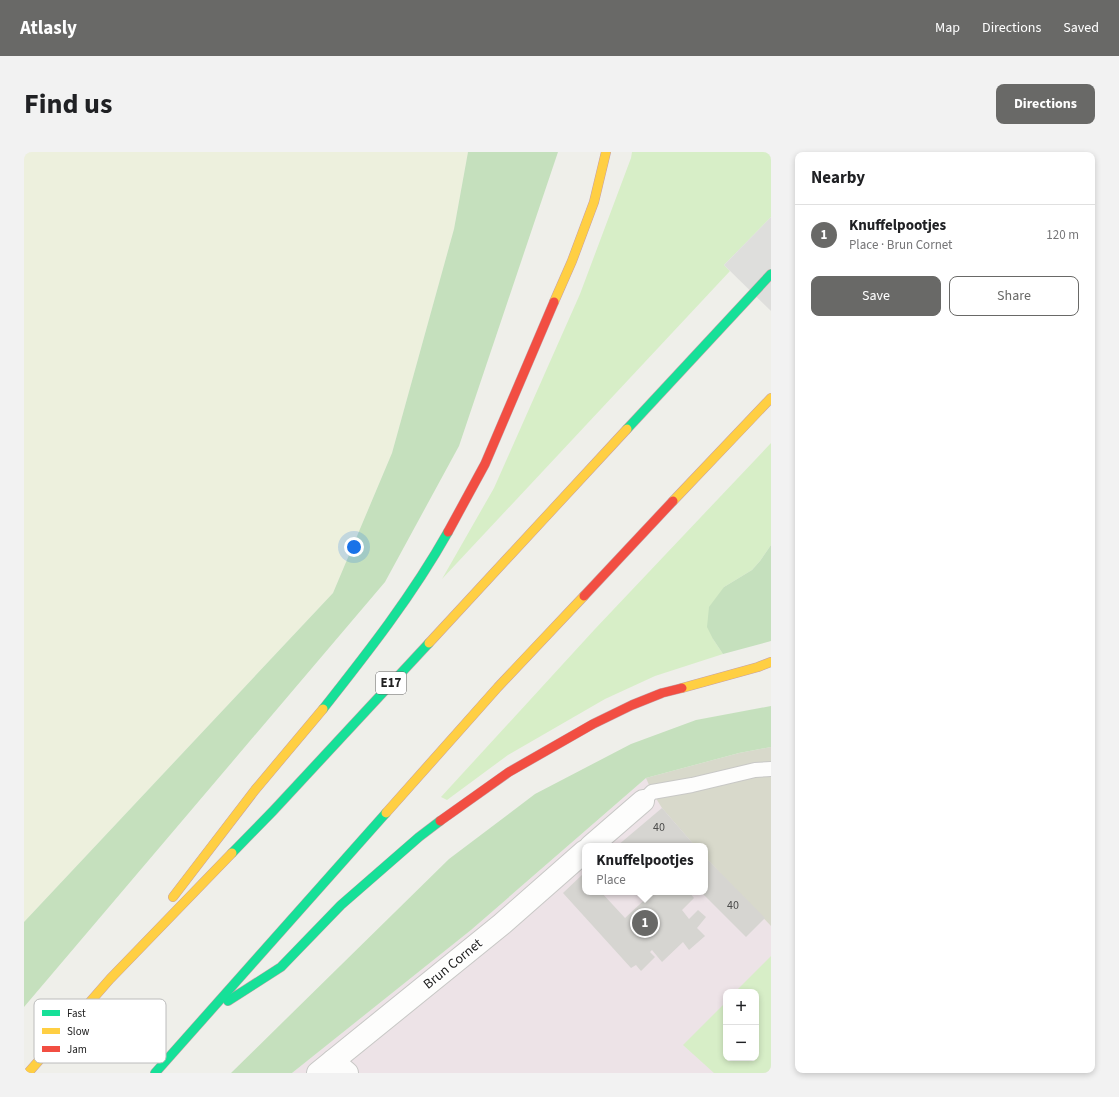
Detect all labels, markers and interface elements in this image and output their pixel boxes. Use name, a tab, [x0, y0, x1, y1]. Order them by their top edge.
text: Atlasly	[20, 15, 77, 42]
text: Map	[935, 18, 960, 38]
text: Directions	[982, 18, 1041, 38]
text: Saved	[1063, 18, 1099, 38]
text: Find us	[24, 84, 112, 124]
button: Directions	[996, 84, 1095, 124]
text: Nearby	[811, 166, 865, 190]
text: Knuffelpootjes	[849, 215, 946, 236]
text: 1	[821, 226, 827, 244]
text: 120 m	[1046, 226, 1079, 244]
text: Place · Brun Cornet	[849, 236, 953, 254]
button: Save	[811, 276, 941, 316]
button: Share	[949, 276, 1079, 316]
your location	[344, 537, 364, 557]
road number: E17	[376, 672, 406, 694]
house number: 40	[653, 819, 665, 836]
popup	[582, 843, 708, 895]
text: Knuffelpootjes	[596, 850, 694, 871]
text: Place	[596, 871, 626, 889]
house number: 40	[727, 897, 739, 914]
pin: 1	[632, 908, 658, 938]
street label: Brun Cornet	[419, 934, 487, 994]
map controls	[723, 989, 759, 1061]
button: +	[723, 989, 759, 1025]
legend	[34, 999, 166, 1063]
text: Fast	[67, 1006, 86, 1021]
text: Slow	[67, 1024, 90, 1039]
button: −	[723, 1025, 759, 1061]
text: Jam	[67, 1042, 87, 1057]

